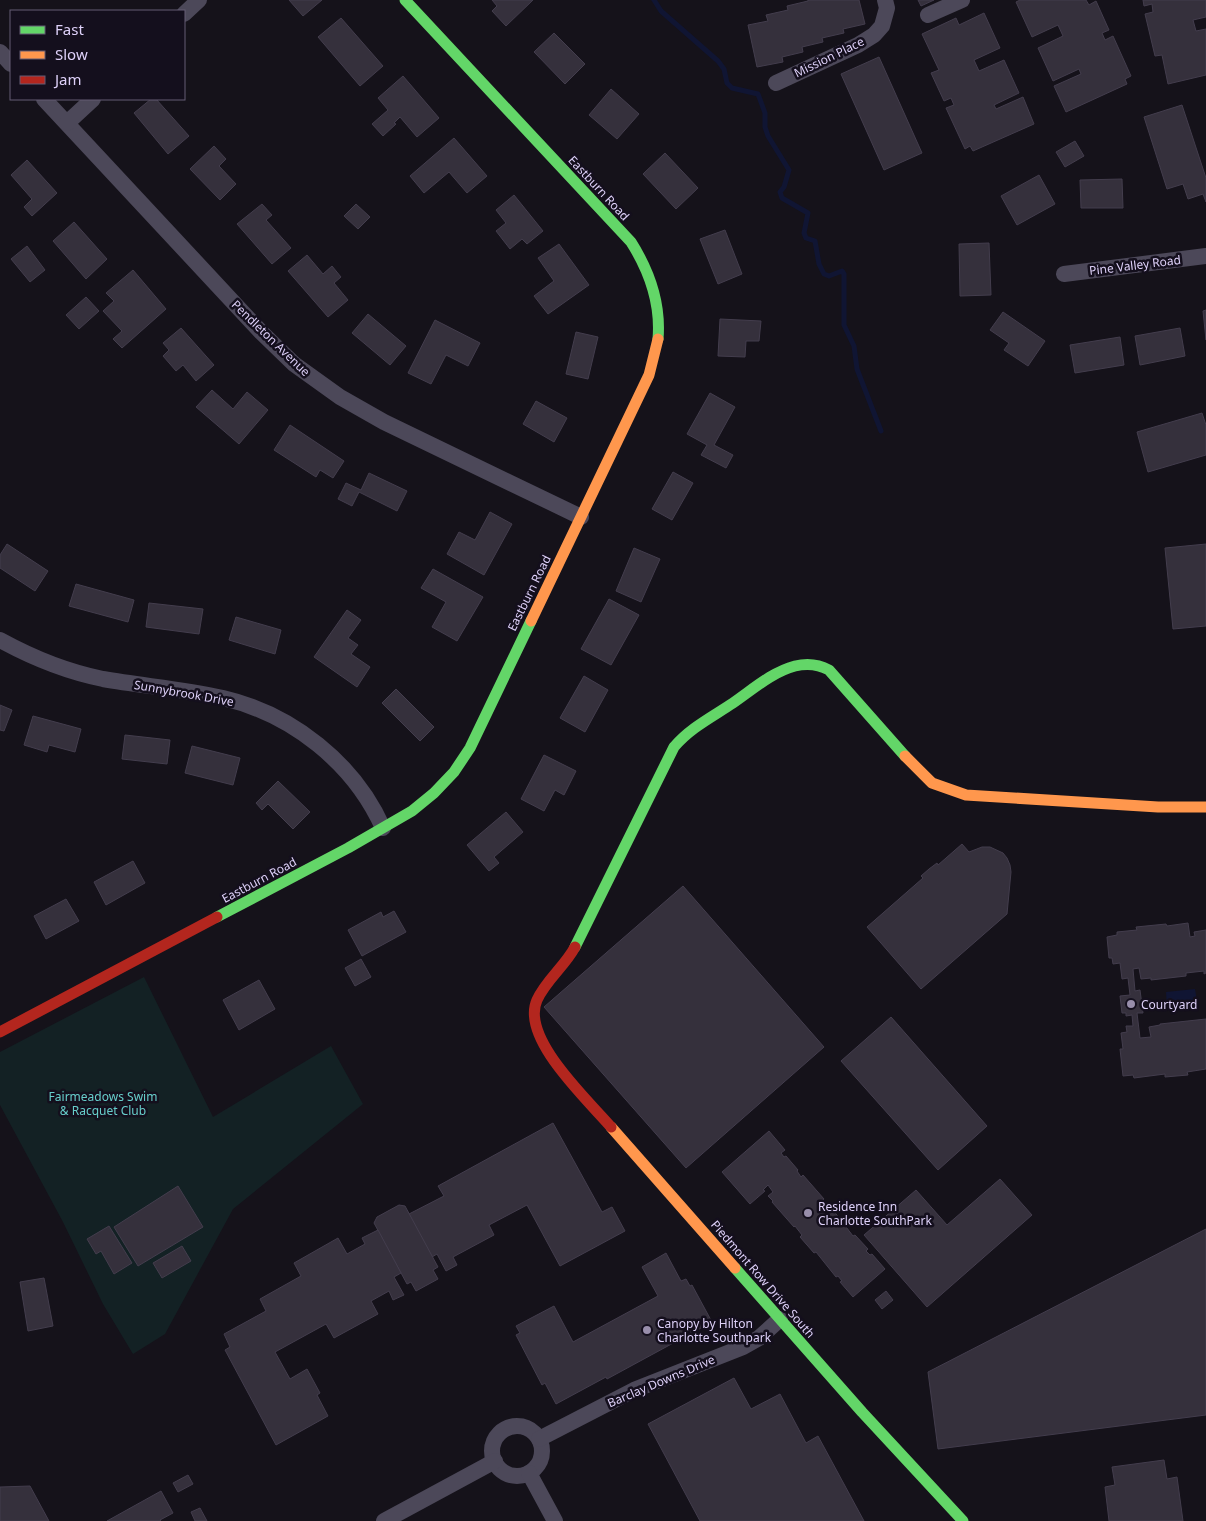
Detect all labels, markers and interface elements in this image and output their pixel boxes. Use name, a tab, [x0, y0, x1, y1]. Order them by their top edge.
legend	[10, 10, 185, 100]
text: Fast	[55, 19, 84, 39]
street label: Mission Place	[791, 33, 867, 81]
text: Slow	[55, 44, 88, 64]
text: Jam	[53, 69, 82, 89]
street label: Eastburn Road	[565, 152, 633, 224]
street label: Pine Valley Road	[1088, 251, 1182, 279]
street label: Pendleton Avenue	[228, 296, 314, 380]
street label: Eastburn Road	[503, 552, 555, 634]
street label: Sunnybrook Drive	[133, 676, 235, 710]
street label: Eastburn Road	[219, 853, 299, 907]
place label: Courtyard	[1141, 996, 1198, 1013]
marker: Courtyard	[1125, 998, 1137, 1010]
park label: Fairmeadows Swim & Racquet Club	[49, 1088, 157, 1119]
place label: Residence Inn Charlotte SouthPark	[818, 1198, 933, 1229]
marker: Residence Inn Charlotte SouthPark	[802, 1207, 814, 1219]
street label: Piedmont Row Drive South	[707, 1217, 819, 1341]
place label: Canopy by Hilton Charlotte Southpark	[657, 1315, 772, 1346]
marker: Canopy by Hilton Charlotte Southpark	[641, 1324, 653, 1336]
street label: Barclay Downs Drive	[605, 1351, 718, 1411]

